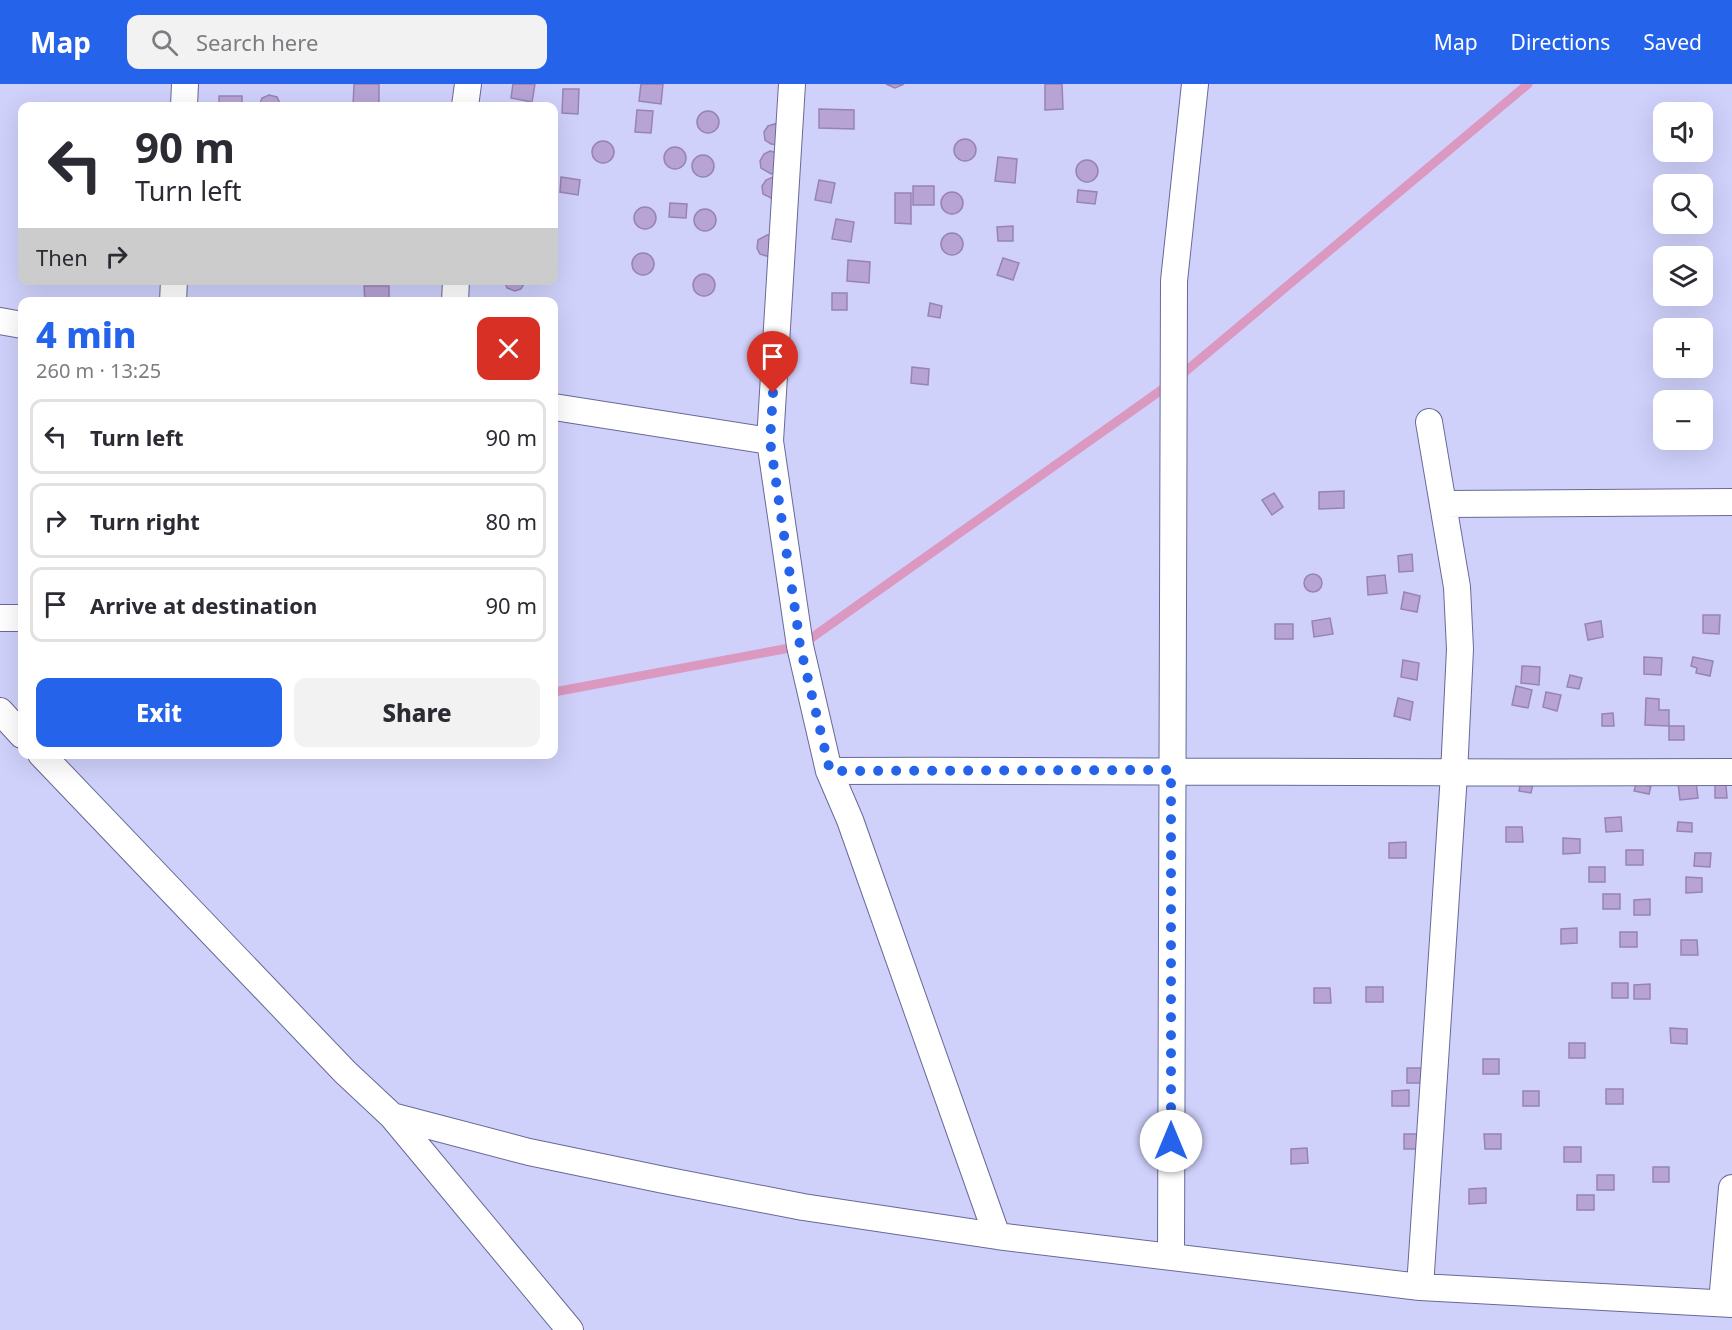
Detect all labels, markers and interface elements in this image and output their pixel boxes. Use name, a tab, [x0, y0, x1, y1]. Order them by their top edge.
search box	[127, 15, 547, 69]
text: Map	[30, 23, 91, 61]
icon: search	[148, 26, 181, 59]
text: Search here	[196, 27, 318, 57]
text: Map	[1434, 28, 1478, 56]
text: Directions	[1511, 28, 1610, 56]
text: Saved	[1643, 28, 1702, 56]
map controls	[1653, 102, 1713, 450]
button: sound	[1653, 102, 1713, 162]
text: 90 m	[135, 118, 235, 175]
icon: left	[36, 126, 114, 204]
text: Turn left	[135, 172, 241, 209]
button: search	[1653, 174, 1713, 234]
icon: right	[100, 240, 133, 273]
text: Then	[36, 242, 88, 272]
button: layers	[1653, 246, 1713, 306]
text: 4 min	[36, 310, 137, 359]
button: close	[477, 317, 540, 380]
button: +	[1653, 318, 1713, 378]
pin	[747, 331, 798, 393]
icon: arrive	[756, 340, 789, 373]
text: 260 m · 13:25	[36, 357, 161, 384]
button: −	[1653, 390, 1713, 450]
icon: left	[39, 420, 72, 453]
text: Turn left	[90, 422, 184, 452]
text: 90 m	[486, 422, 537, 452]
icon: right	[39, 504, 72, 537]
text: Turn right	[90, 506, 200, 536]
text: 80 m	[486, 506, 537, 536]
icon: arrive	[39, 588, 72, 621]
text: Arrive at destination	[90, 590, 317, 620]
text: 90 m	[486, 590, 537, 620]
button: Exit	[36, 678, 282, 747]
button: Share	[294, 678, 540, 747]
position arrow	[1139, 1109, 1203, 1173]

